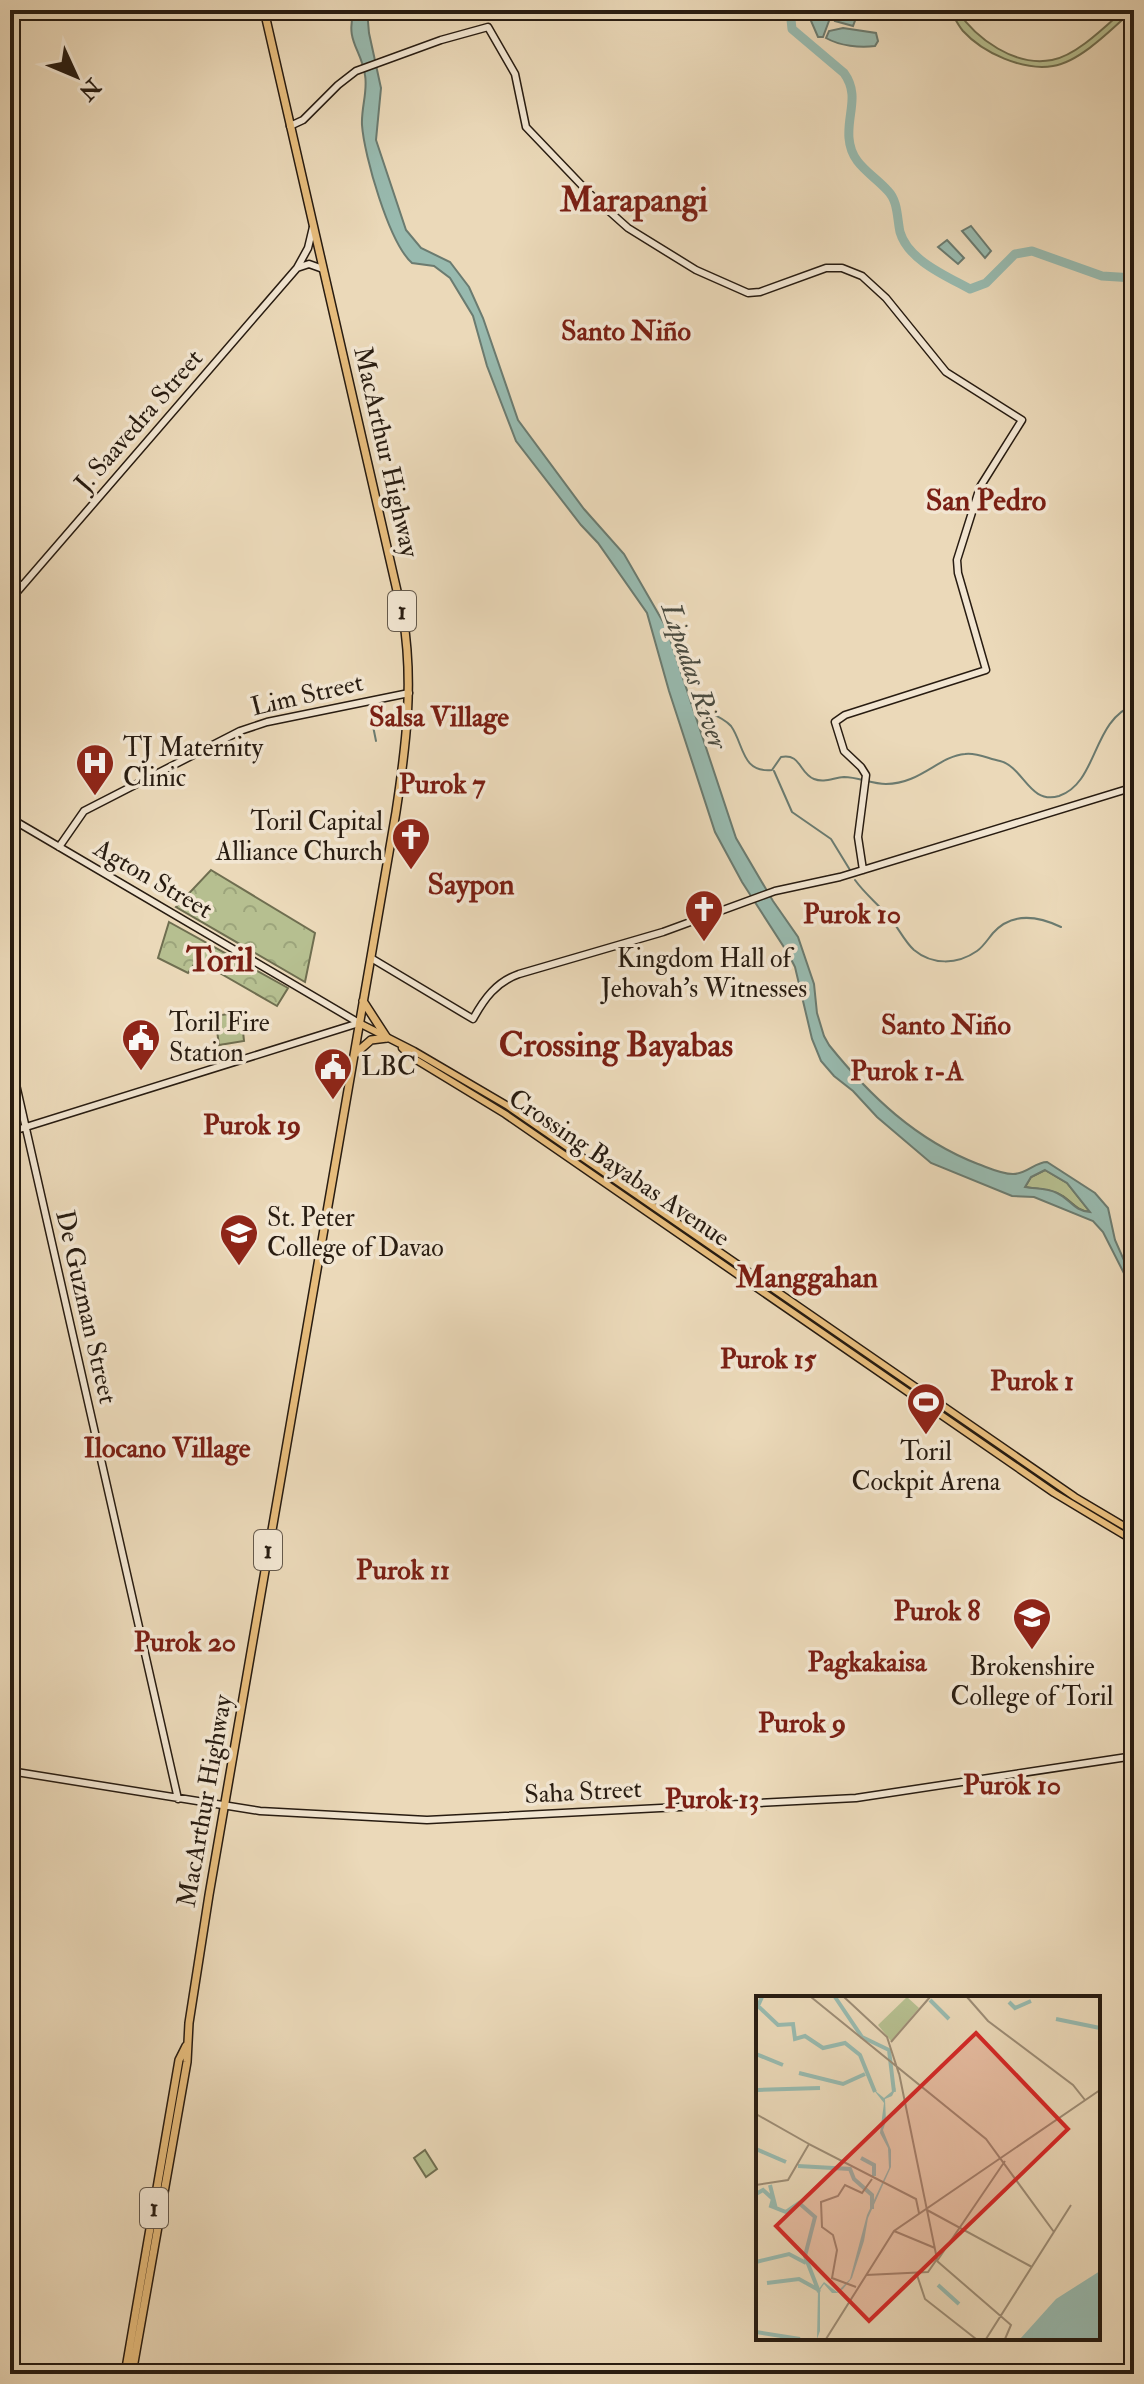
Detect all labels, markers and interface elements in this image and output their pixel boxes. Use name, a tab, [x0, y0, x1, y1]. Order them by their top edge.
north arrow	[36, 36, 116, 116]
text: N	[73, 72, 107, 106]
district label: Marapangi	[559, 179, 708, 222]
district label: Santo Niño	[561, 314, 691, 349]
street label: J. Saavedra Street	[68, 343, 210, 500]
street label: MacArthur Highway	[346, 344, 426, 561]
district label: San Pedro	[926, 482, 1046, 519]
road number: 1	[388, 591, 416, 631]
water label: Lipadas River	[652, 597, 736, 755]
street label: Lim Street	[248, 667, 366, 723]
district label: Salsa Village	[369, 700, 509, 735]
place label: TJ Maternity Clinic	[123, 732, 264, 794]
hospital icon: TJ Maternity Clinic	[74, 742, 116, 797]
district label: Purok 7	[399, 767, 486, 802]
place label: Toril Capital Alliance Church	[215, 806, 383, 868]
church icon: Toril Capital Alliance Church	[390, 816, 432, 871]
street label: Agton Street	[87, 832, 218, 926]
district label: Saypon	[428, 866, 515, 903]
church icon: Kingdom Hall of Jehovah's Witnesses	[683, 888, 725, 943]
district label: Purok 10	[803, 897, 901, 932]
district label: Toril	[185, 939, 254, 982]
place label: Kingdom Hall of Jehovah's Witnesses	[600, 943, 807, 1005]
place label: Toril Fire Station	[169, 1007, 270, 1069]
district label: Santo Niño	[881, 1008, 1011, 1043]
public building icon: Toril Fire Station	[120, 1017, 162, 1072]
district label: Crossing Bayabas	[499, 1024, 734, 1067]
public building icon: LBC	[312, 1046, 354, 1101]
place label: LBC	[361, 1051, 416, 1083]
district label: Purok 1-A	[850, 1054, 964, 1089]
street label: Crossing Bayabas Avenue	[502, 1082, 736, 1254]
district label: Purok 19	[203, 1108, 301, 1143]
place label: St. Peter College of Davao	[267, 1202, 444, 1264]
street label: De Guzman Street	[48, 1207, 124, 1407]
school or university icon: St. Peter College of Davao	[218, 1212, 260, 1267]
district label: Manggahan	[735, 1259, 879, 1296]
district label: Purok 15	[720, 1342, 817, 1377]
district label: Purok 1	[990, 1364, 1074, 1399]
sports icon: Toril Cockpit Arena	[905, 1381, 947, 1436]
district label: Ilocano Village	[84, 1431, 251, 1466]
place label: Toril Cockpit Arena	[851, 1436, 1001, 1499]
road number: 1	[254, 1530, 282, 1570]
district label: Purok 11	[356, 1553, 450, 1588]
district label: Purok 8	[893, 1594, 981, 1629]
school or university icon: Brokenshire College of Toril	[1011, 1596, 1053, 1651]
district label: Purok 20	[134, 1625, 236, 1660]
district label: Pagkakaisa	[808, 1645, 928, 1680]
place label: Brokenshire College of Toril	[951, 1651, 1114, 1713]
street label: MacArthur Highway	[171, 1692, 240, 1910]
district label: Purok 9	[758, 1706, 846, 1741]
district label: Purok 10	[963, 1768, 1061, 1803]
street label: Saha Street	[523, 1773, 643, 1811]
district label: Purok 13	[665, 1782, 759, 1817]
inset map	[756, 1996, 1100, 2340]
road number: 1	[140, 2188, 168, 2228]

